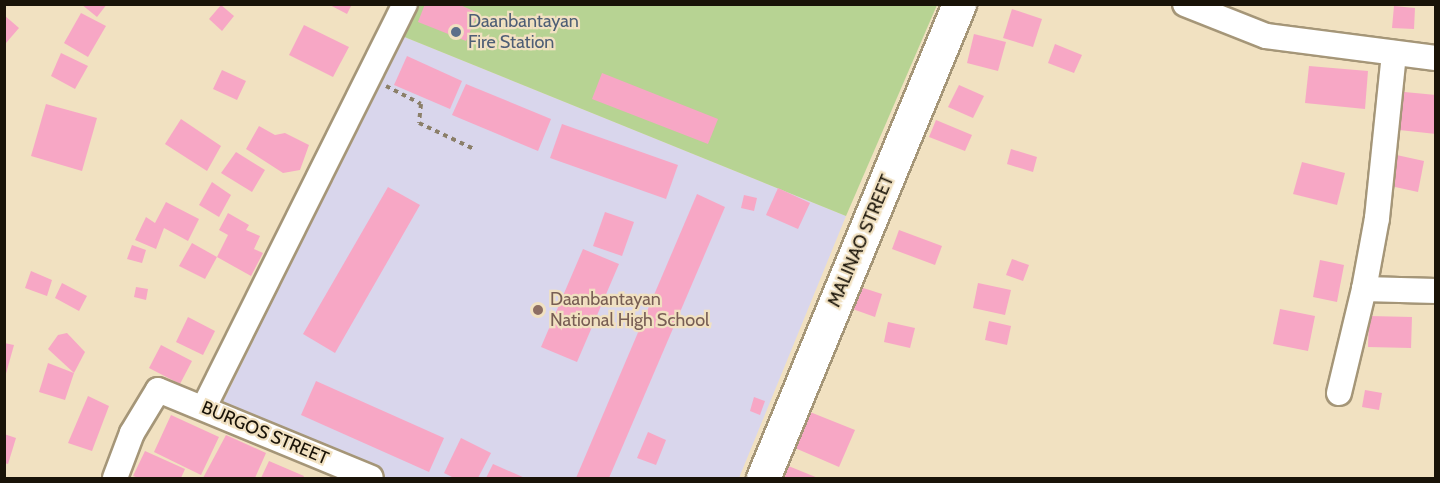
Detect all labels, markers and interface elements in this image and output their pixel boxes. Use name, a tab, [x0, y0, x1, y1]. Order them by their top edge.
place label: Daanbantayan Fire Station	[468, 11, 579, 54]
marker: Daanbantayan Fire Station	[449, 25, 463, 39]
street label: MALINAO STREET	[823, 172, 899, 310]
place label: Daanbantayan National High School	[550, 289, 709, 332]
marker: Daanbantayan National High School	[531, 303, 545, 317]
street label: BURGOS STREET	[198, 397, 332, 469]

